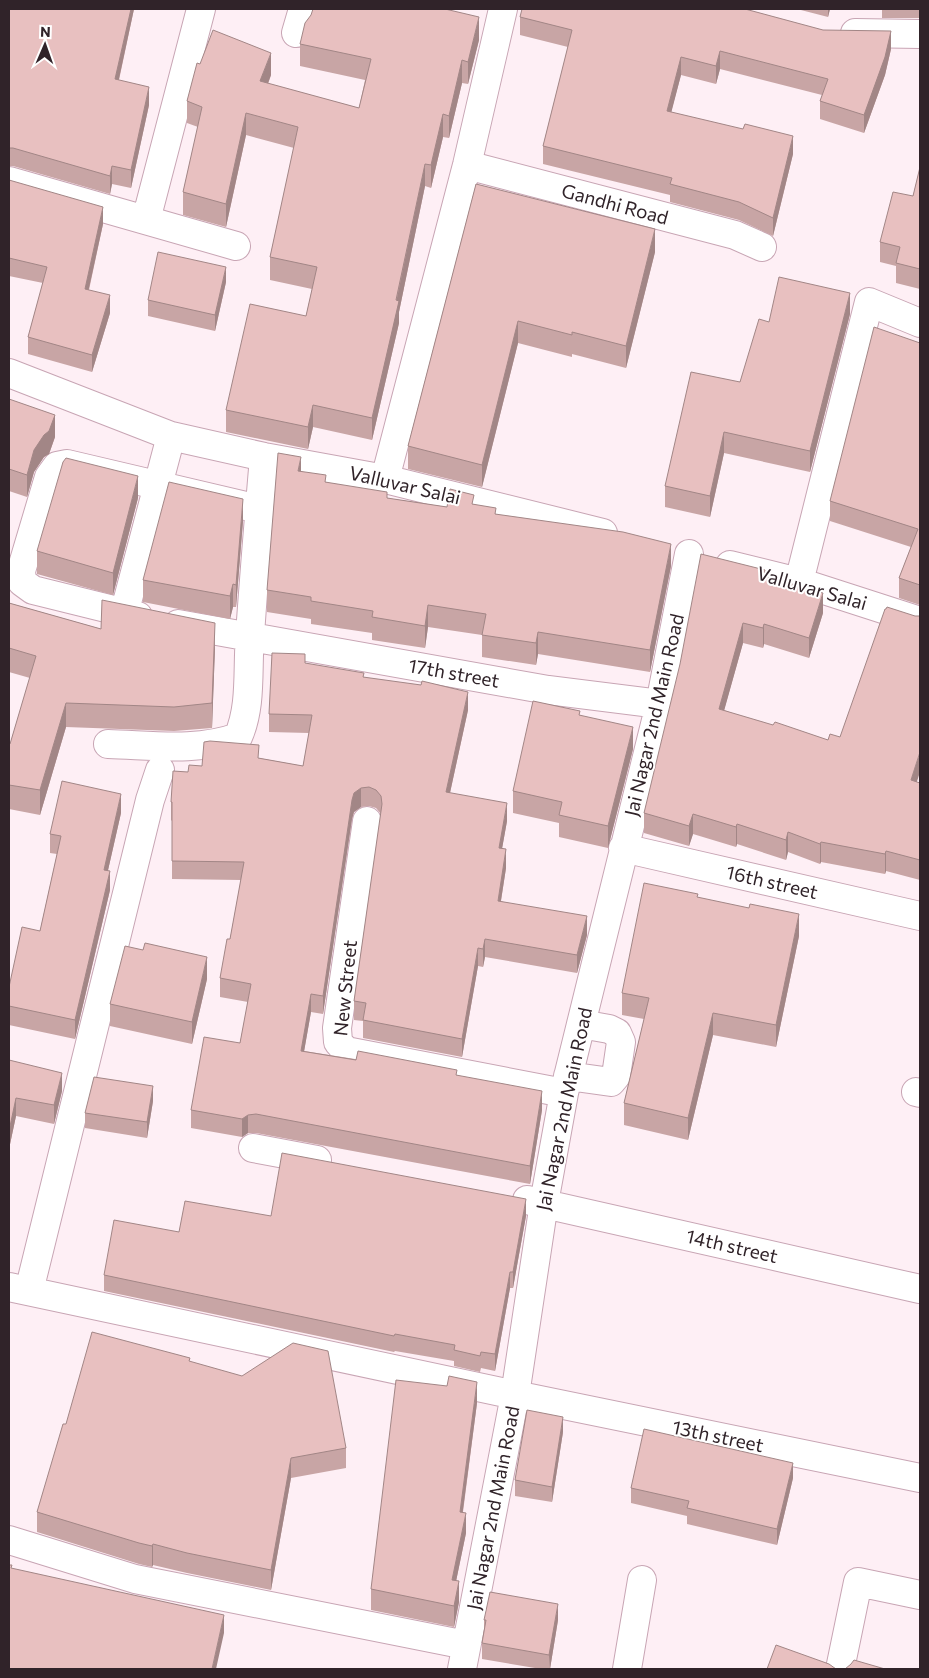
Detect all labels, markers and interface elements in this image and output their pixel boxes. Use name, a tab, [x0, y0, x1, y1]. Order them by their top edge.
north arrow	[20, 20, 70, 70]
text: N	[40, 23, 51, 40]
street label: Gandhi Road	[559, 178, 671, 229]
street label: Valluvar Salai	[347, 461, 463, 509]
street label: Valluvar Salai	[754, 561, 870, 614]
street label: Jai Nagar 2nd Main Road	[619, 611, 688, 818]
street label: 17th street	[407, 653, 501, 692]
street label: 16th street	[724, 860, 820, 903]
street label: New Street	[328, 938, 361, 1037]
street label: Jai Nagar 2nd Main Road	[531, 1005, 596, 1213]
street label: 14th street	[684, 1224, 780, 1267]
street label: Jai Nagar 2nd Main Road	[461, 1404, 524, 1612]
street label: 13th street	[670, 1415, 766, 1456]

